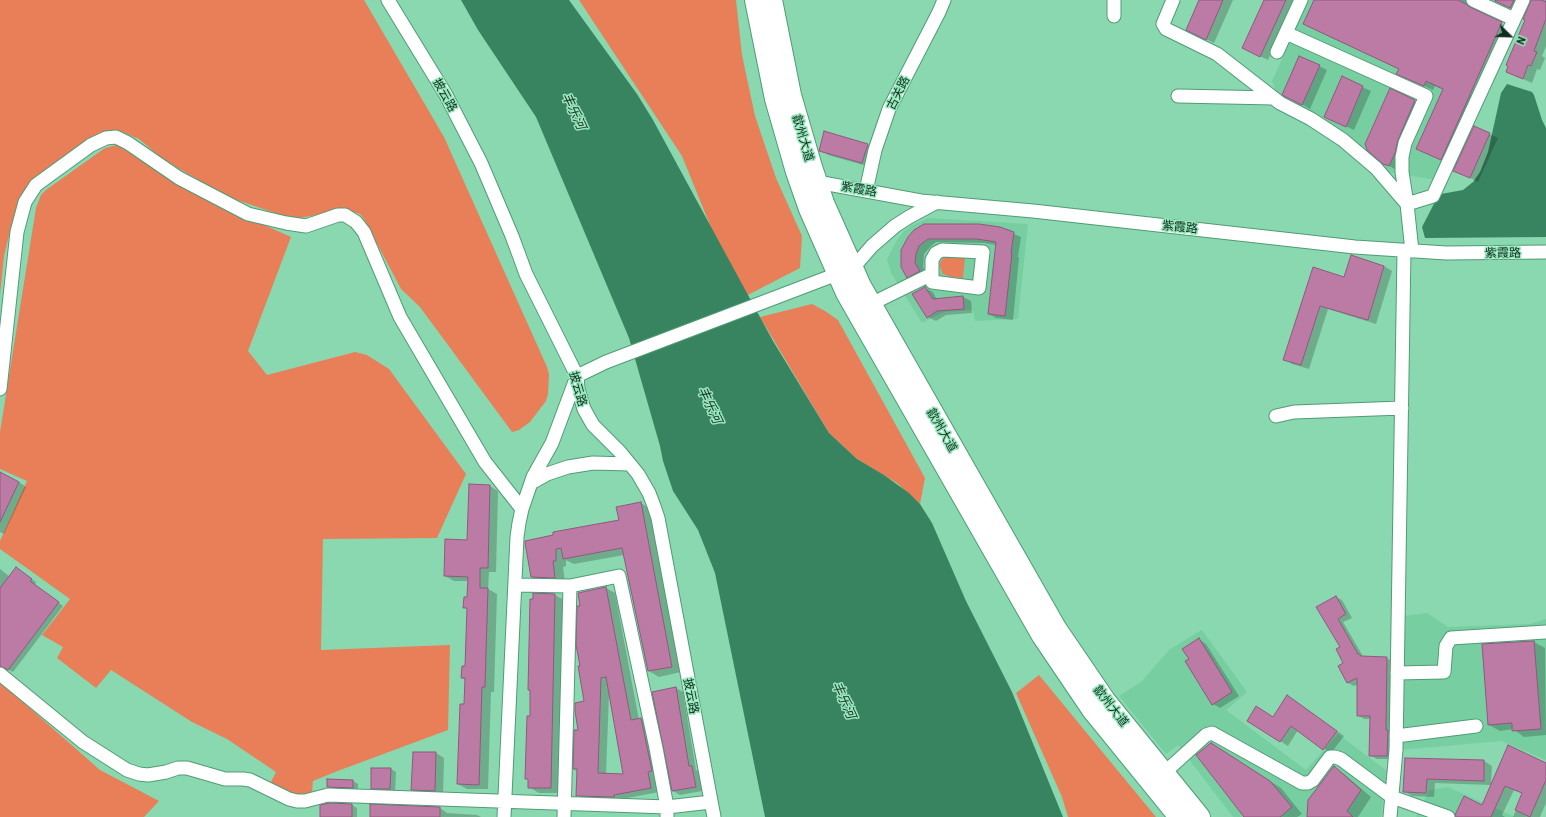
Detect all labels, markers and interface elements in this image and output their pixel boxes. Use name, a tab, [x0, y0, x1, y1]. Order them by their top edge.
north arrow	[1490, 16, 1530, 56]
text: N	[1514, 35, 1529, 47]
street label: 古关路	[883, 74, 913, 112]
street label: 披云路	[430, 76, 460, 114]
water label: 丰乐河	[559, 90, 589, 132]
street label: 歙州大道	[789, 113, 817, 163]
street label: 紫霞路	[840, 179, 878, 199]
street label: 紫霞路	[1161, 218, 1199, 236]
street label: 紫霞路	[1485, 245, 1521, 261]
street label: 披云路	[566, 370, 590, 408]
water label: 丰乐河	[695, 384, 725, 426]
street label: 歙州大道	[924, 406, 960, 454]
street label: 披云路	[680, 677, 702, 715]
water label: 丰乐河	[829, 679, 859, 721]
street label: 歙州大道	[1091, 683, 1131, 729]

